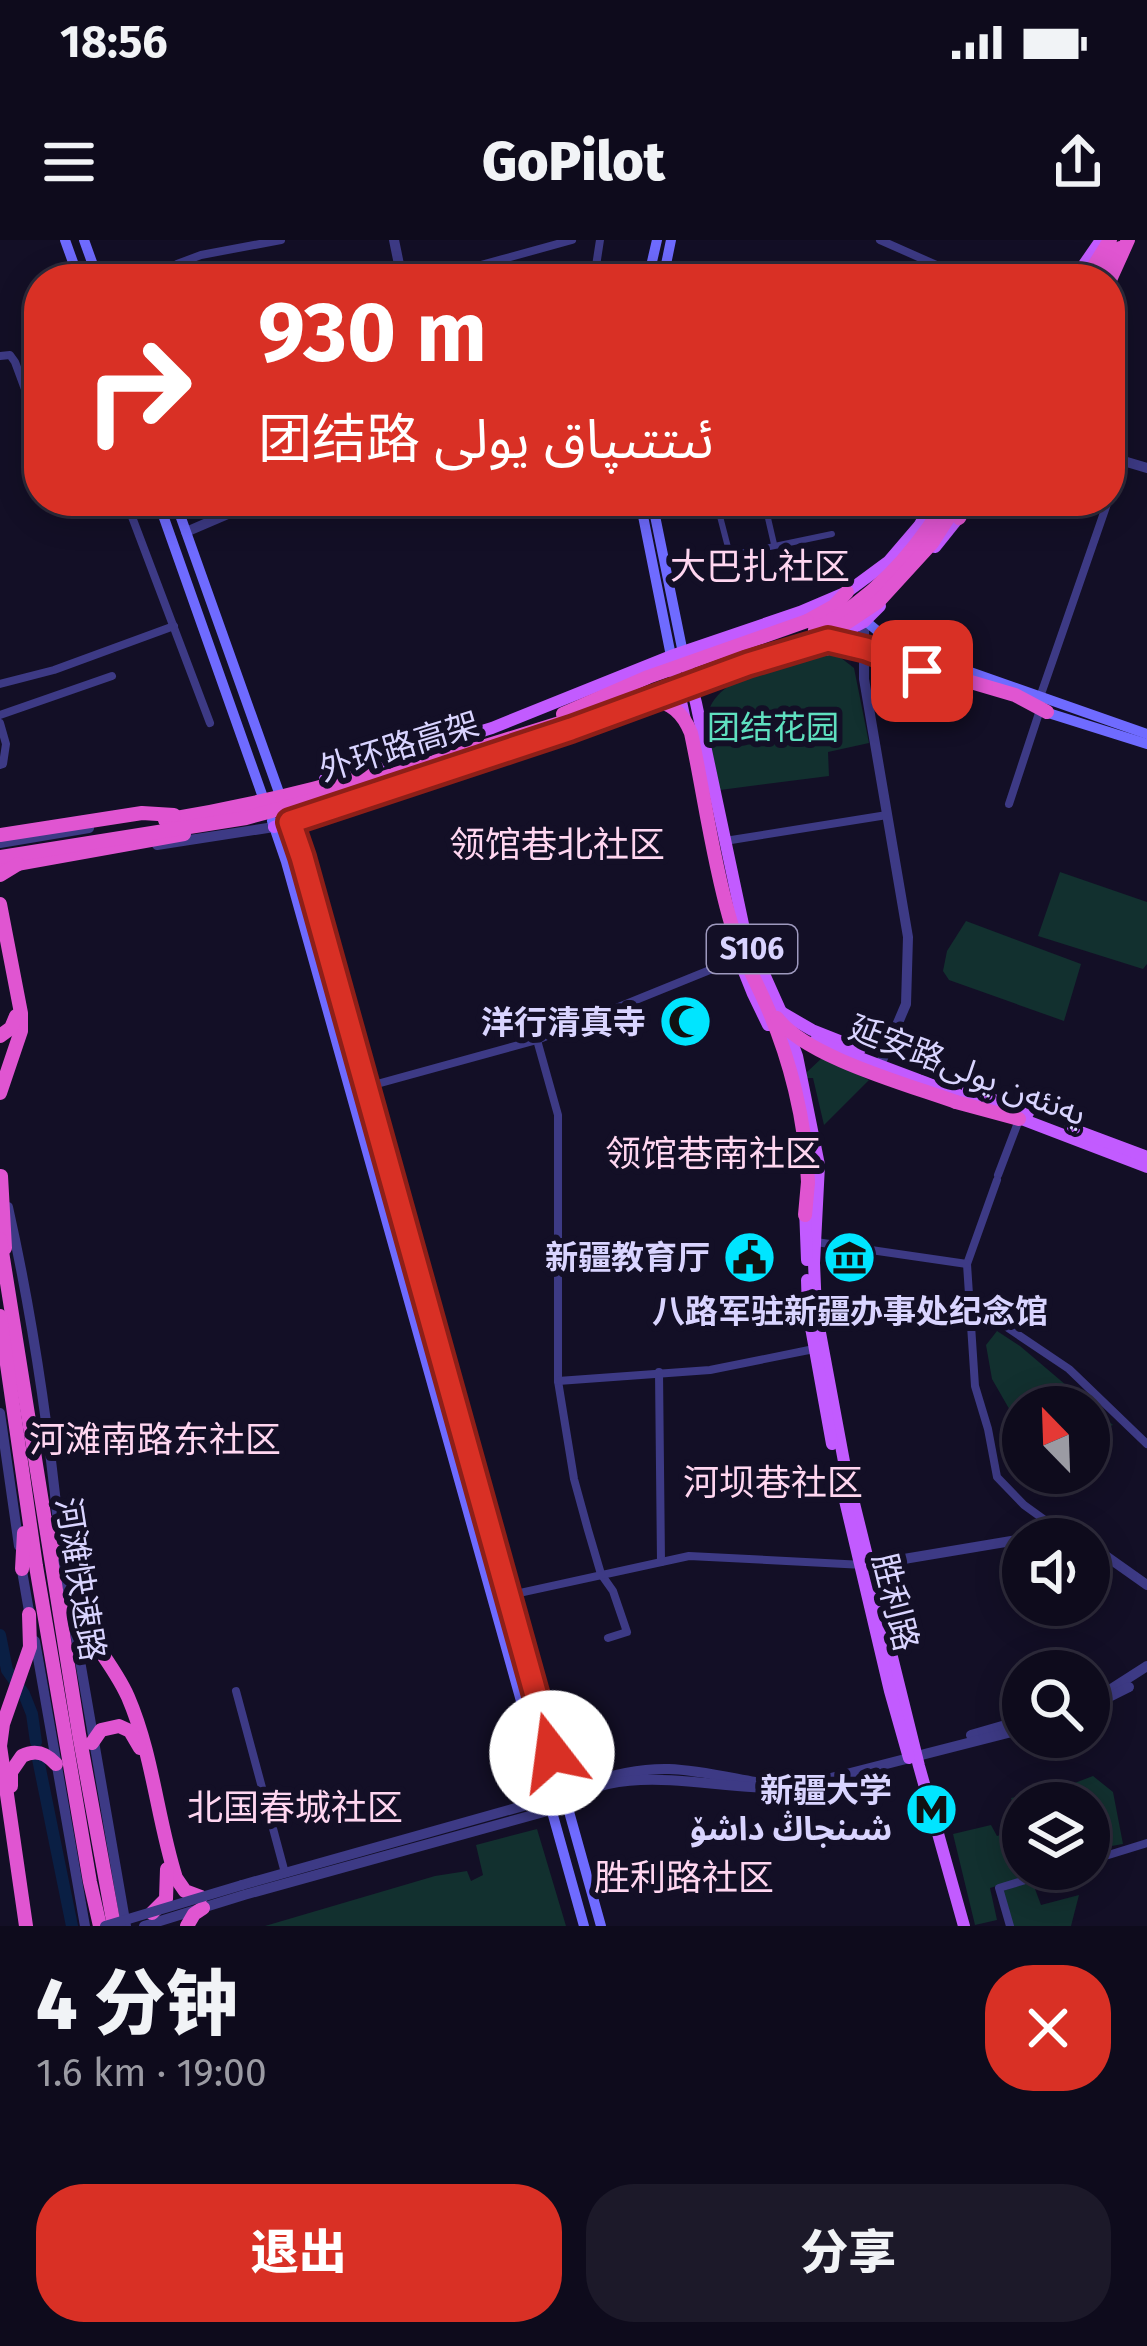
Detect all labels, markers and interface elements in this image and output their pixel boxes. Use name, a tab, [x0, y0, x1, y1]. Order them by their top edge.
text: 18:56	[60, 15, 168, 69]
icon: menu	[36, 129, 102, 195]
icon: share	[1045, 129, 1111, 195]
text: GoPilot	[482, 130, 665, 194]
text: 930 m	[258, 282, 487, 383]
icon: right	[60, 312, 216, 468]
text: 团结路 ئىتتىپاق يولى	[258, 408, 714, 472]
district label: 大巴扎社区	[670, 545, 850, 589]
pin	[871, 620, 973, 722]
icon: arrive	[889, 638, 955, 704]
street label: 外环路高架	[315, 704, 484, 790]
park label: 团结花园	[707, 708, 839, 748]
district label: 领馆巷北社区	[449, 823, 665, 867]
road number: S106	[707, 925, 797, 973]
mosque icon: 洋行清真寺	[657, 994, 713, 1050]
place label: 洋行清真寺	[481, 1003, 646, 1043]
street label: 延安路يەنئەن يولى	[843, 1007, 1092, 1135]
district label: 领馆巷南社区	[605, 1132, 821, 1176]
public building icon: 新疆教育厅	[721, 1229, 777, 1285]
museum icon: 八路军驻新疆办事处纪念馆	[822, 1229, 878, 1285]
place label: 新疆教育厅	[545, 1238, 710, 1278]
place label: 八路军驻新疆办事处纪念馆	[652, 1292, 1048, 1332]
north arrow	[1002, 1386, 1110, 1494]
map controls	[1002, 1386, 1110, 1890]
district label: 河滩南路东社区	[29, 1418, 281, 1462]
district label: 河坝巷社区	[683, 1461, 863, 1505]
street label: 河滩快速路	[47, 1495, 113, 1664]
button: sound	[1002, 1518, 1110, 1626]
street label: 胜利路	[864, 1549, 926, 1655]
button: search	[1002, 1650, 1110, 1758]
position arrow	[489, 1690, 615, 1816]
place label: 新疆大学 شىنجاڭ داشۆ	[690, 1771, 892, 1849]
metro station icon: 新疆大学 شىنجاڭ داشۆ	[903, 1781, 959, 1837]
button: layers	[1002, 1782, 1110, 1890]
district label: 北国春城社区	[187, 1786, 403, 1830]
district label: 胜利路社区	[594, 1856, 774, 1900]
text: 4 分钟	[36, 1962, 238, 2048]
button: close	[985, 1965, 1111, 2091]
text: 1.6 km · 19:00	[36, 2050, 267, 2096]
button: 退出	[36, 2184, 562, 2322]
button: 分享	[586, 2184, 1111, 2322]

